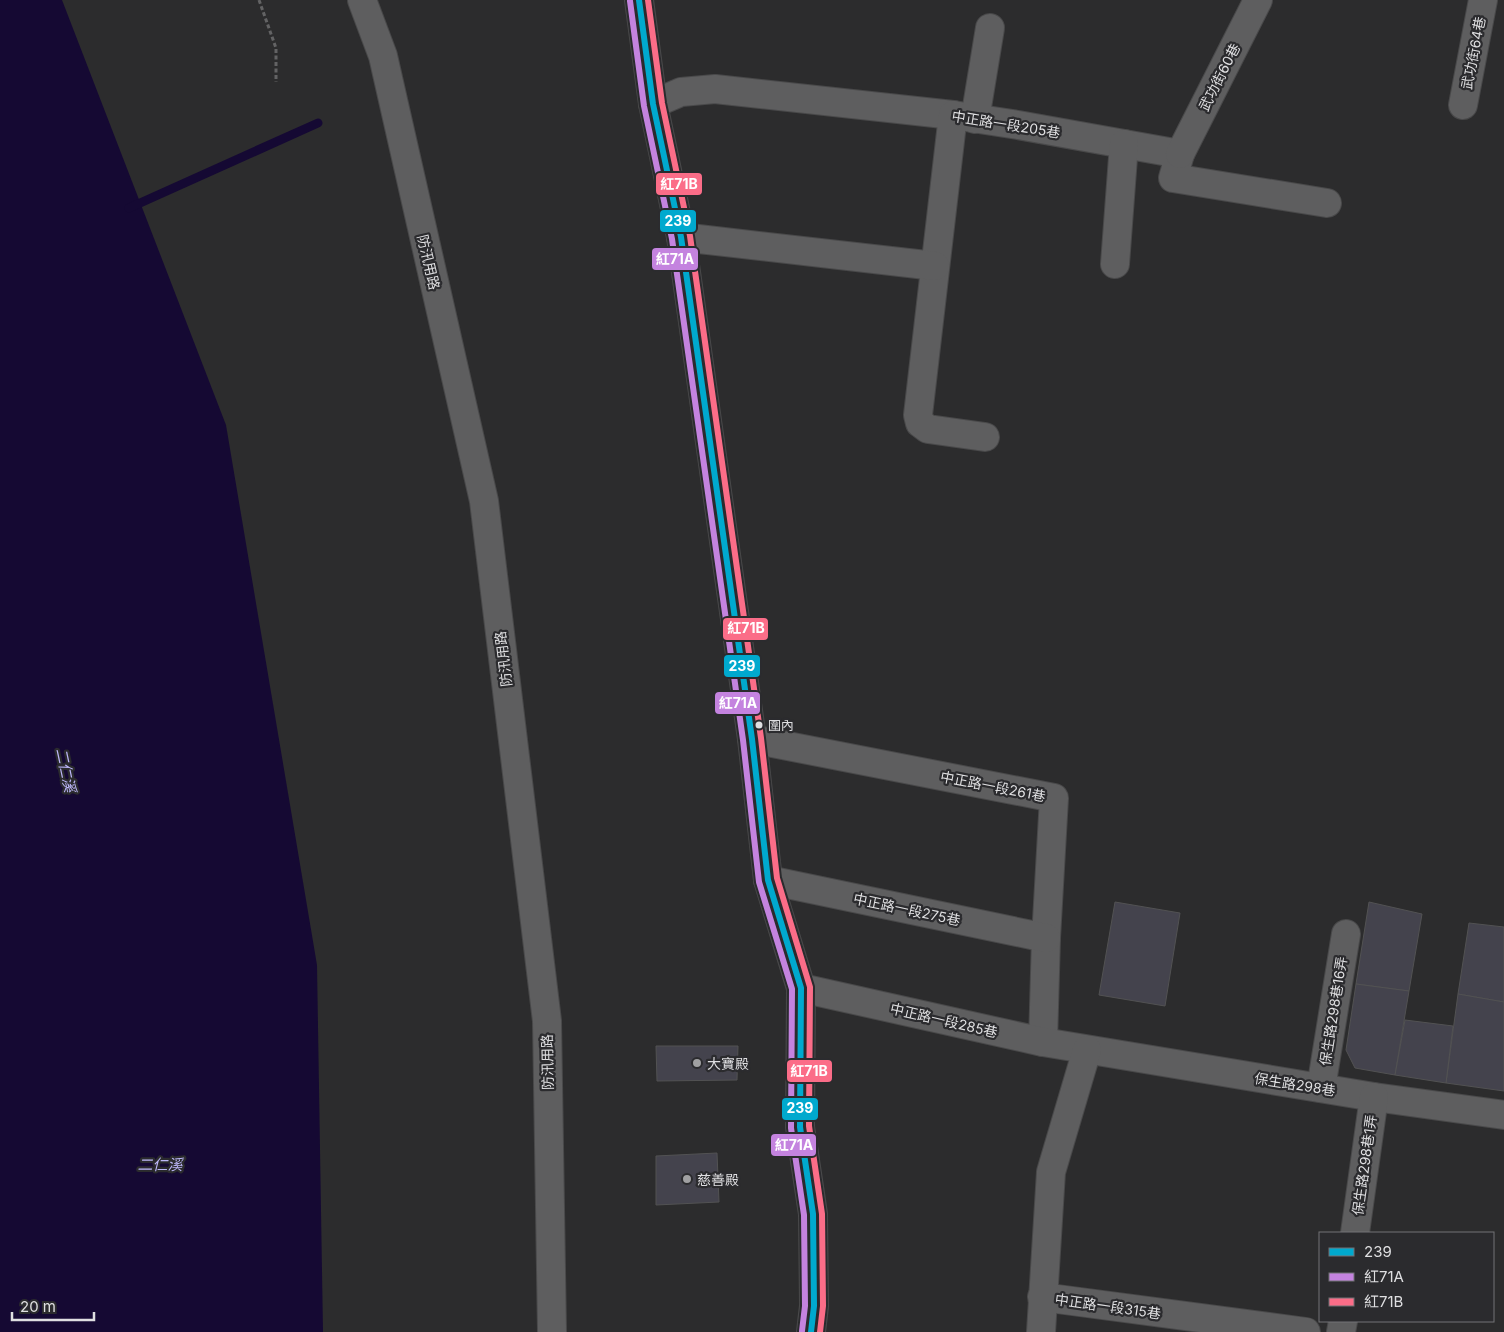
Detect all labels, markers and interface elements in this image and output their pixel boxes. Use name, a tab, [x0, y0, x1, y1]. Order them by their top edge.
street label: 武功街64巷	[1458, 15, 1488, 91]
street label: 武功街60巷	[1195, 40, 1243, 114]
street label: 中正路一段205巷	[950, 107, 1062, 141]
line badge: 紅71B	[655, 172, 703, 196]
text: 紅71B	[660, 175, 698, 192]
line badge: 239	[659, 209, 697, 233]
text: 239	[665, 212, 691, 229]
street label: 防汛用路	[414, 233, 444, 291]
line badge: 紅71A	[651, 247, 699, 271]
text: 紅71A	[656, 250, 695, 267]
line badge: 紅71B	[722, 617, 769, 641]
text: 紅71B	[727, 619, 765, 636]
street label: 防汛用路	[491, 630, 515, 688]
line badge: 239	[723, 654, 761, 678]
text: 239	[729, 657, 755, 674]
line badge: 紅71A	[714, 691, 761, 715]
text: 紅71A	[719, 694, 758, 711]
place label: 圍內	[768, 717, 794, 733]
marker: 圍內	[754, 720, 764, 730]
water label: 二仁溪	[52, 746, 80, 796]
street label: 中正路一段261巷	[939, 767, 1047, 805]
street label: 中正路一段275巷	[852, 889, 962, 929]
street label: 保生路298巷16弄	[1316, 955, 1350, 1067]
street label: 中正路一段285巷	[889, 999, 999, 1041]
street label: 防汛用路	[538, 1034, 556, 1090]
place label: 大寶殿	[707, 1055, 749, 1072]
marker: 大寶殿	[691, 1057, 703, 1069]
line badge: 紅71B	[786, 1059, 833, 1083]
text: 紅71B	[790, 1062, 828, 1079]
street label: 保生路298巷	[1253, 1069, 1337, 1099]
line badge: 239	[781, 1097, 819, 1121]
text: 239	[787, 1099, 813, 1116]
street label: 保生路298巷1弄	[1349, 1114, 1379, 1216]
line badge: 紅71A	[770, 1133, 817, 1157]
text: 紅71A	[775, 1136, 814, 1153]
water label: 二仁溪	[137, 1155, 184, 1174]
place label: 慈善殿	[697, 1171, 739, 1188]
marker: 慈善殿	[681, 1173, 693, 1185]
legend	[1319, 1232, 1494, 1322]
text: 239	[1364, 1242, 1392, 1261]
text: 紅71A	[1364, 1267, 1404, 1286]
scale bar	[12, 1290, 95, 1322]
street label: 中正路一段315巷	[1054, 1290, 1162, 1322]
text: 紅71B	[1364, 1292, 1403, 1311]
text: 20 m	[20, 1297, 56, 1316]

